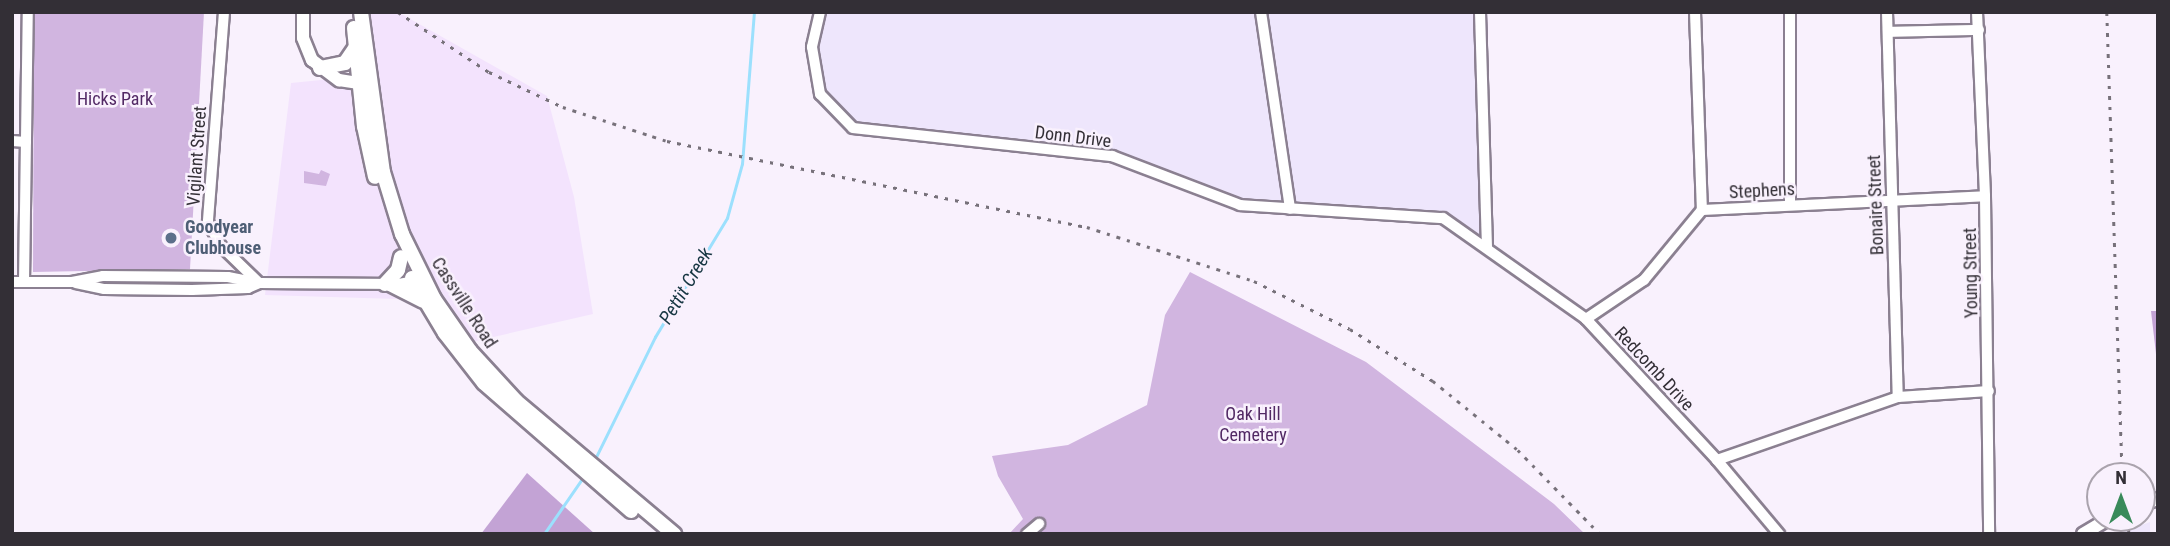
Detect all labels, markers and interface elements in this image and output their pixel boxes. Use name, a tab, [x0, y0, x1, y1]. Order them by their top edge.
park label: Hicks Park	[77, 88, 153, 110]
street label: Vigilant Street	[183, 105, 211, 207]
street label: Donn Drive	[1034, 122, 1112, 152]
street label: Bonaire Street	[1863, 154, 1889, 256]
street label: Stephens	[1728, 178, 1796, 204]
place label: Goodyear Clubhouse	[185, 217, 261, 260]
street label: Young Street	[1959, 228, 1983, 318]
marker: Goodyear Clubhouse	[163, 230, 179, 246]
water label: Pettit Creek	[654, 244, 718, 328]
street label: Cassville Road	[427, 253, 501, 353]
street label: Redcomb Drive	[1610, 323, 1698, 415]
park label: Oak Hill Cemetery	[1219, 404, 1287, 446]
north arrow	[2086, 462, 2156, 532]
text: N	[2115, 466, 2127, 489]

